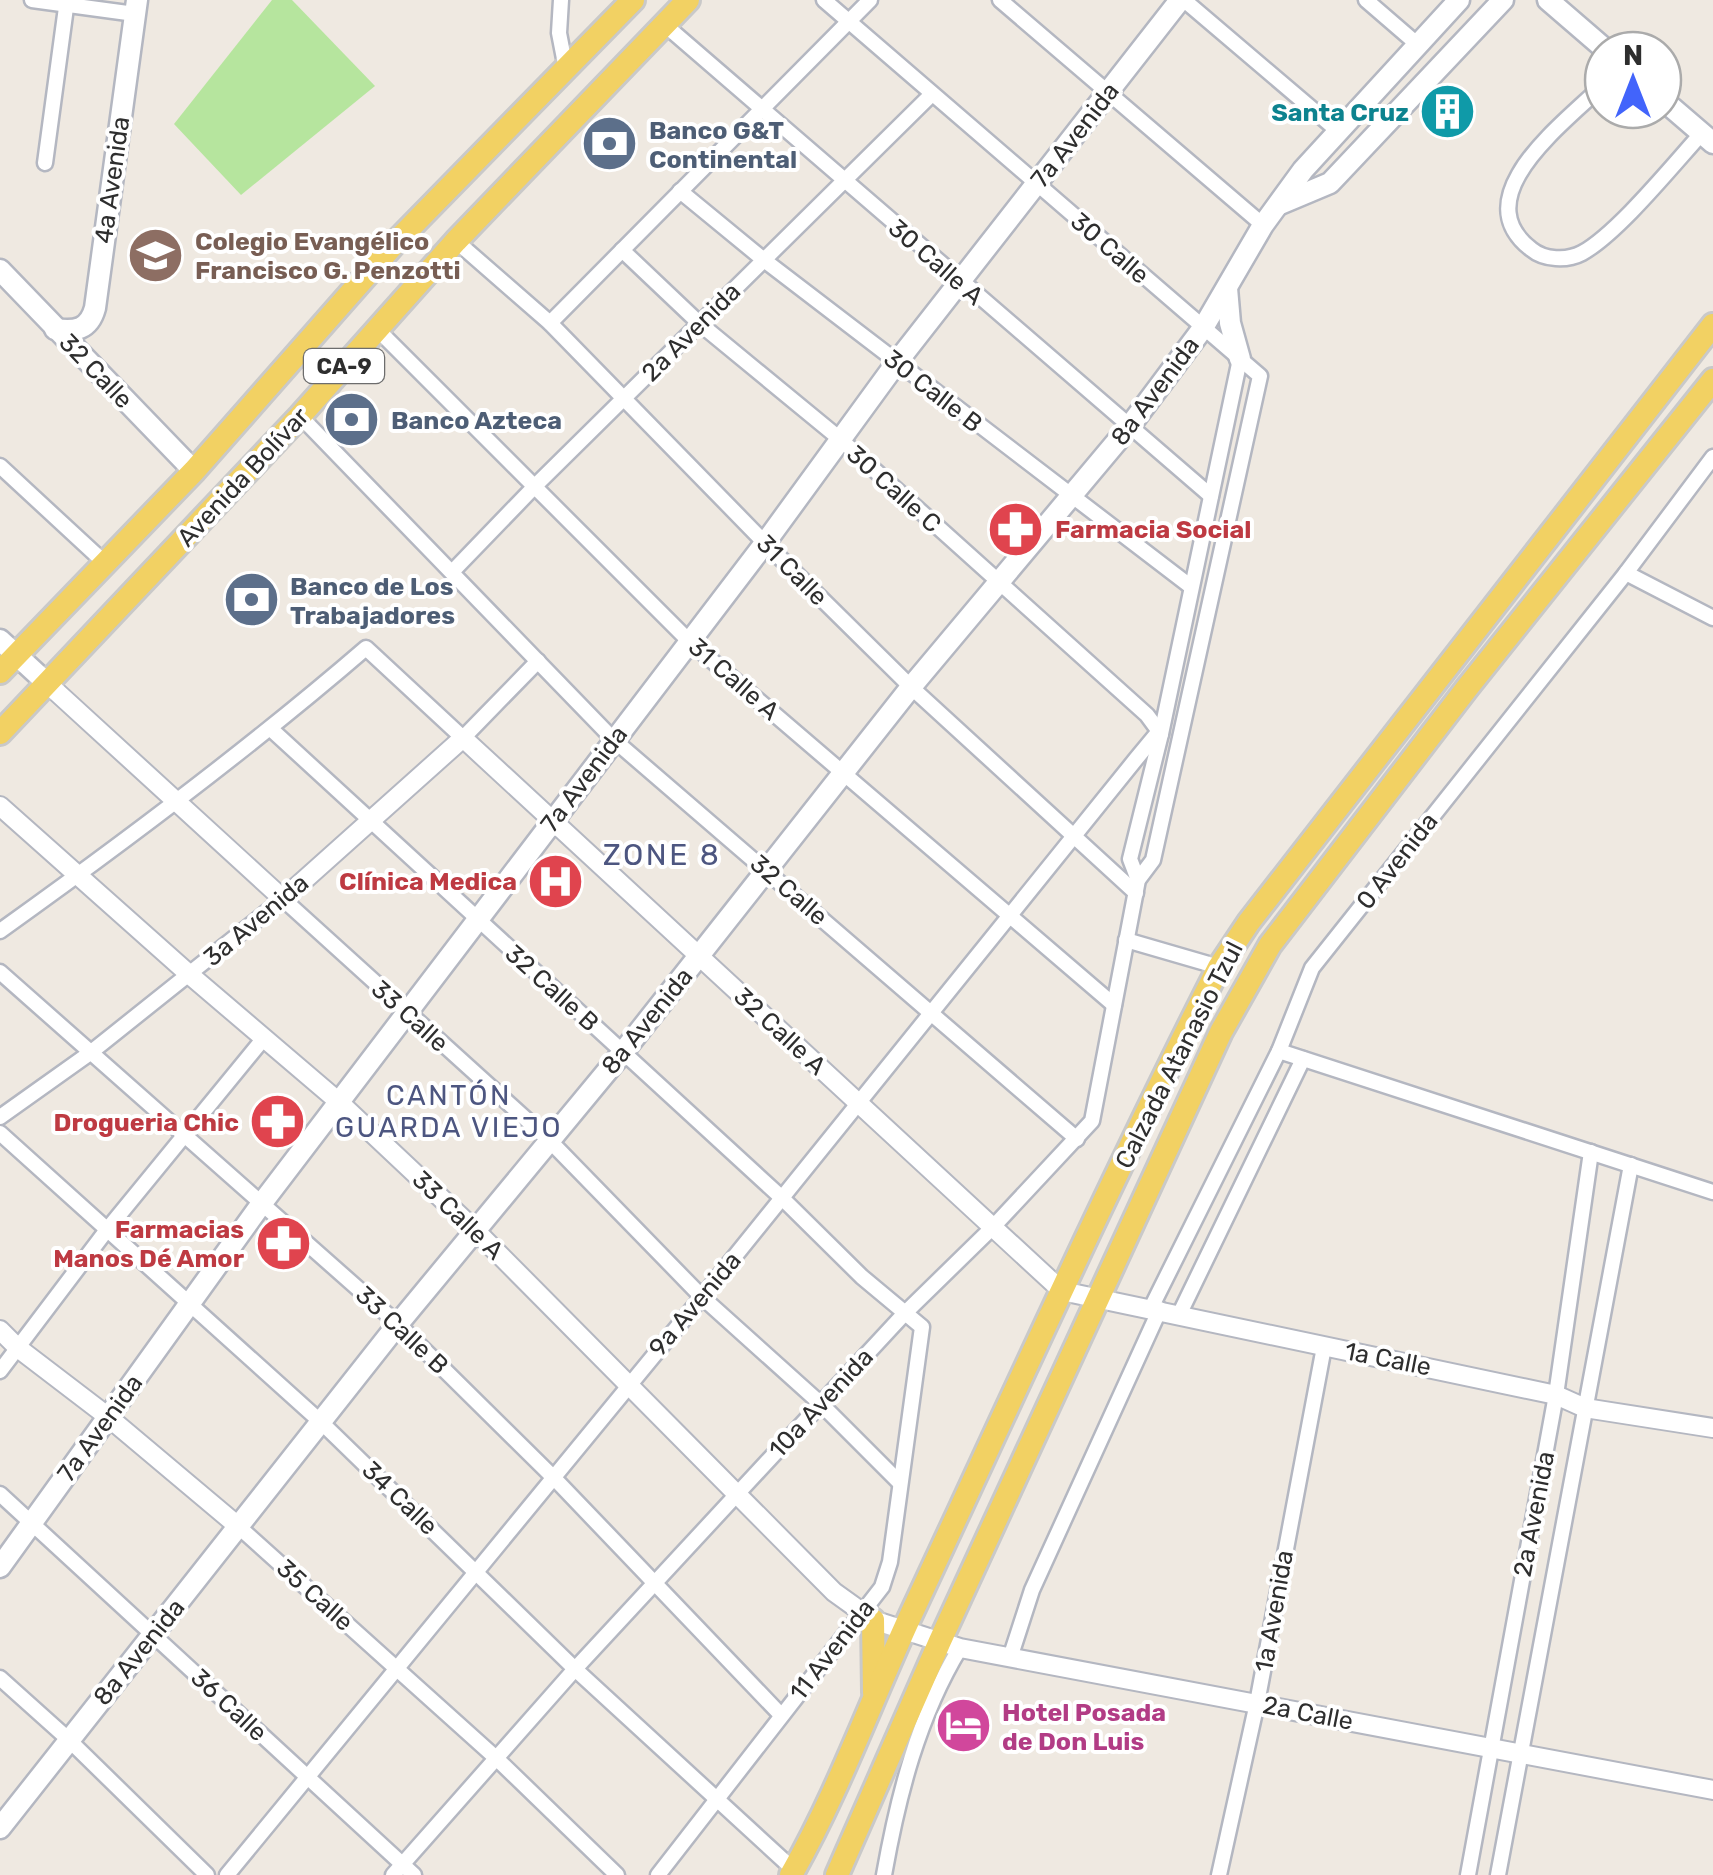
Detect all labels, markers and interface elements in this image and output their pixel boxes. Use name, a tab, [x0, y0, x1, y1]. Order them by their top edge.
north arrow	[1583, 30, 1683, 130]
text: N	[1623, 39, 1643, 72]
street label: 7a Avenida	[1025, 77, 1125, 193]
building icon: Santa Cruz	[1418, 82, 1478, 142]
place label: Santa Cruz	[1271, 98, 1409, 127]
bank icon: Banco G&T Continental	[580, 114, 640, 174]
street label: 4a Avenida	[89, 115, 135, 245]
place label: Banco G&T Continental	[649, 116, 797, 174]
street label: 30 Calle	[1065, 206, 1155, 290]
street label: 30 Calle A	[883, 213, 989, 311]
school or university icon: Colegio Evangélico Francisco G. Penzotti	[126, 225, 186, 285]
place label: Colegio Evangélico Francisco G. Penzotti	[195, 227, 461, 285]
street label: 2a Avenida	[636, 277, 746, 387]
street label: 32 Calle	[53, 328, 139, 414]
street label: 8a Avenida	[1105, 331, 1205, 451]
street label: 30 Calle B	[878, 344, 988, 438]
road number: CA-9	[304, 349, 384, 383]
bank icon: Banco Azteca	[322, 390, 382, 450]
street label: Avenida Bolívar	[171, 401, 315, 552]
place label: Banco Azteca	[391, 406, 562, 435]
street label: 30 Calle C	[841, 439, 947, 539]
pharmacy icon: Farmacia Social	[986, 499, 1046, 559]
place label: Farmacia Social	[1055, 515, 1251, 544]
street label: 31 Calle	[751, 529, 833, 611]
bank icon: Banco de Los Trabajadores	[221, 570, 281, 630]
place label: Banco de Los Trabajadores	[290, 572, 455, 630]
street label: 31 Calle A	[683, 632, 785, 726]
street label: 7a Avenida	[535, 720, 633, 838]
street label: 0 Avenida	[1350, 807, 1444, 915]
district label: ZONE 8	[603, 837, 721, 873]
street label: 32 Calle	[745, 849, 833, 931]
hospital icon: Clínica Medica	[526, 851, 586, 911]
place label: Clínica Medica	[339, 867, 517, 896]
street label: 3a Avenida	[198, 868, 314, 972]
street label: Calzada Atanasio Tzul	[1109, 937, 1249, 1173]
street label: 32 Calle B	[499, 939, 605, 1037]
street label: 8a Avenida	[595, 962, 699, 1080]
street label: 33 Calle	[366, 974, 454, 1058]
street label: 32 Calle A	[728, 981, 832, 1081]
district label: CANTÓN GUARDA VIEJO	[335, 1079, 563, 1144]
pharmacy icon: Drogueria Chic	[248, 1092, 308, 1152]
place label: Drogueria Chic	[54, 1108, 239, 1137]
street label: 33 Calle A	[407, 1165, 510, 1266]
pharmacy icon: Farmacias Manos Dé Amor	[253, 1213, 313, 1273]
place label: Farmacias Manos Dé Amor	[53, 1215, 245, 1273]
street label: 9a Avenida	[643, 1246, 747, 1362]
street label: 33 Calle B	[350, 1280, 454, 1380]
street label: 1a Calle	[1342, 1336, 1434, 1382]
street label: 10a Avenida	[763, 1342, 879, 1464]
street label: 7a Avenida	[51, 1369, 149, 1487]
street label: 2a Avenida	[1508, 1449, 1560, 1579]
street label: 34 Calle	[356, 1455, 444, 1541]
street label: 1a Avenida	[1249, 1548, 1299, 1674]
street label: 35 Calle	[271, 1553, 359, 1637]
street label: 8a Avenida	[87, 1593, 191, 1711]
street label: 11 Avenida	[784, 1594, 880, 1706]
street label: 36 Calle	[185, 1663, 273, 1747]
street label: 2a Calle	[1260, 1690, 1356, 1736]
hotel icon: Hotel Posada de Don Luis	[933, 1696, 993, 1756]
place label: Hotel Posada de Don Luis	[1002, 1698, 1166, 1756]

